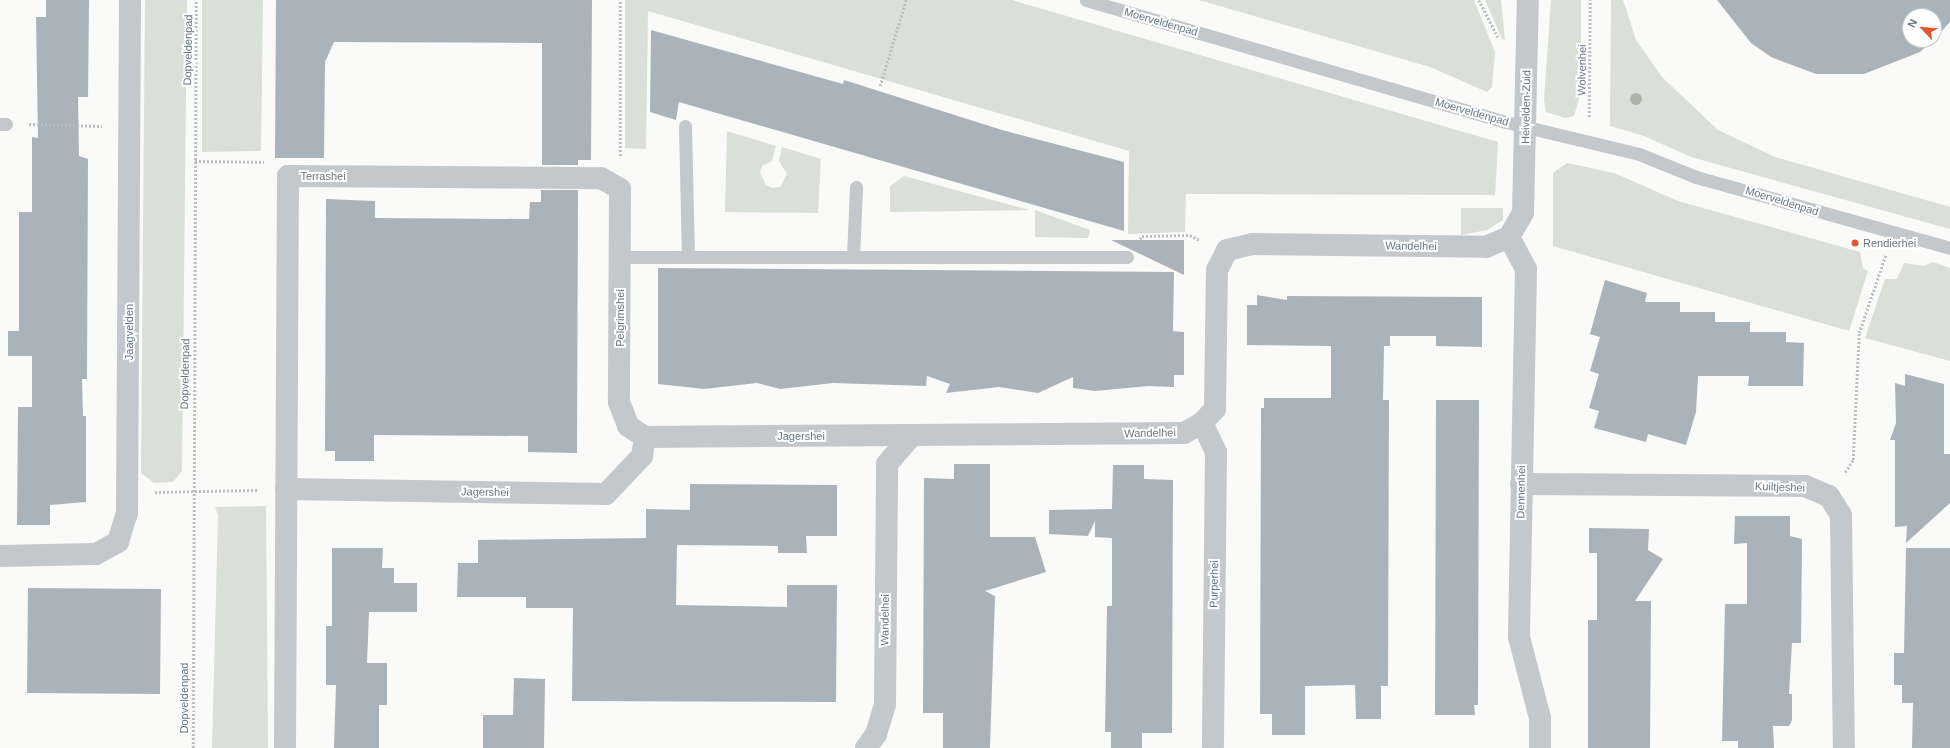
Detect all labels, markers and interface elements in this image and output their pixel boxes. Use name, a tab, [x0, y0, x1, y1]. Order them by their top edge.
street label: Moerveldenpad	[1123, 5, 1199, 39]
north arrow	[1902, 8, 1942, 48]
street label: Dopveldenpad	[181, 14, 195, 86]
text: N	[1905, 17, 1919, 29]
street label: Wolvenhei	[1575, 44, 1589, 96]
street label: Heivelden-Zuid	[1519, 70, 1533, 144]
street label: Moerveldenpad	[1434, 95, 1510, 129]
street label: Terrashei	[300, 169, 346, 183]
street label: Moerveldenpad	[1744, 184, 1820, 218]
place label: Rendierhei	[1863, 236, 1916, 250]
marker: Rendierhei	[1850, 238, 1860, 248]
street label: Wandelhei	[1385, 239, 1437, 253]
street label: Pelgrimshei	[613, 289, 627, 347]
street label: Jaagvelden	[122, 304, 136, 360]
street label: Dopveldenpad	[178, 338, 192, 410]
street label: Wandelhei	[1124, 426, 1176, 440]
street label: Jagershei	[777, 429, 825, 443]
street label: Dennenhei	[1514, 465, 1528, 519]
street label: Kuiltjeshei	[1755, 480, 1805, 494]
street label: Jagershei	[461, 485, 509, 499]
street label: Purperhei	[1207, 560, 1221, 608]
street label: Wandelhei	[878, 594, 892, 646]
street label: Dopveldenpad	[177, 663, 191, 733]

